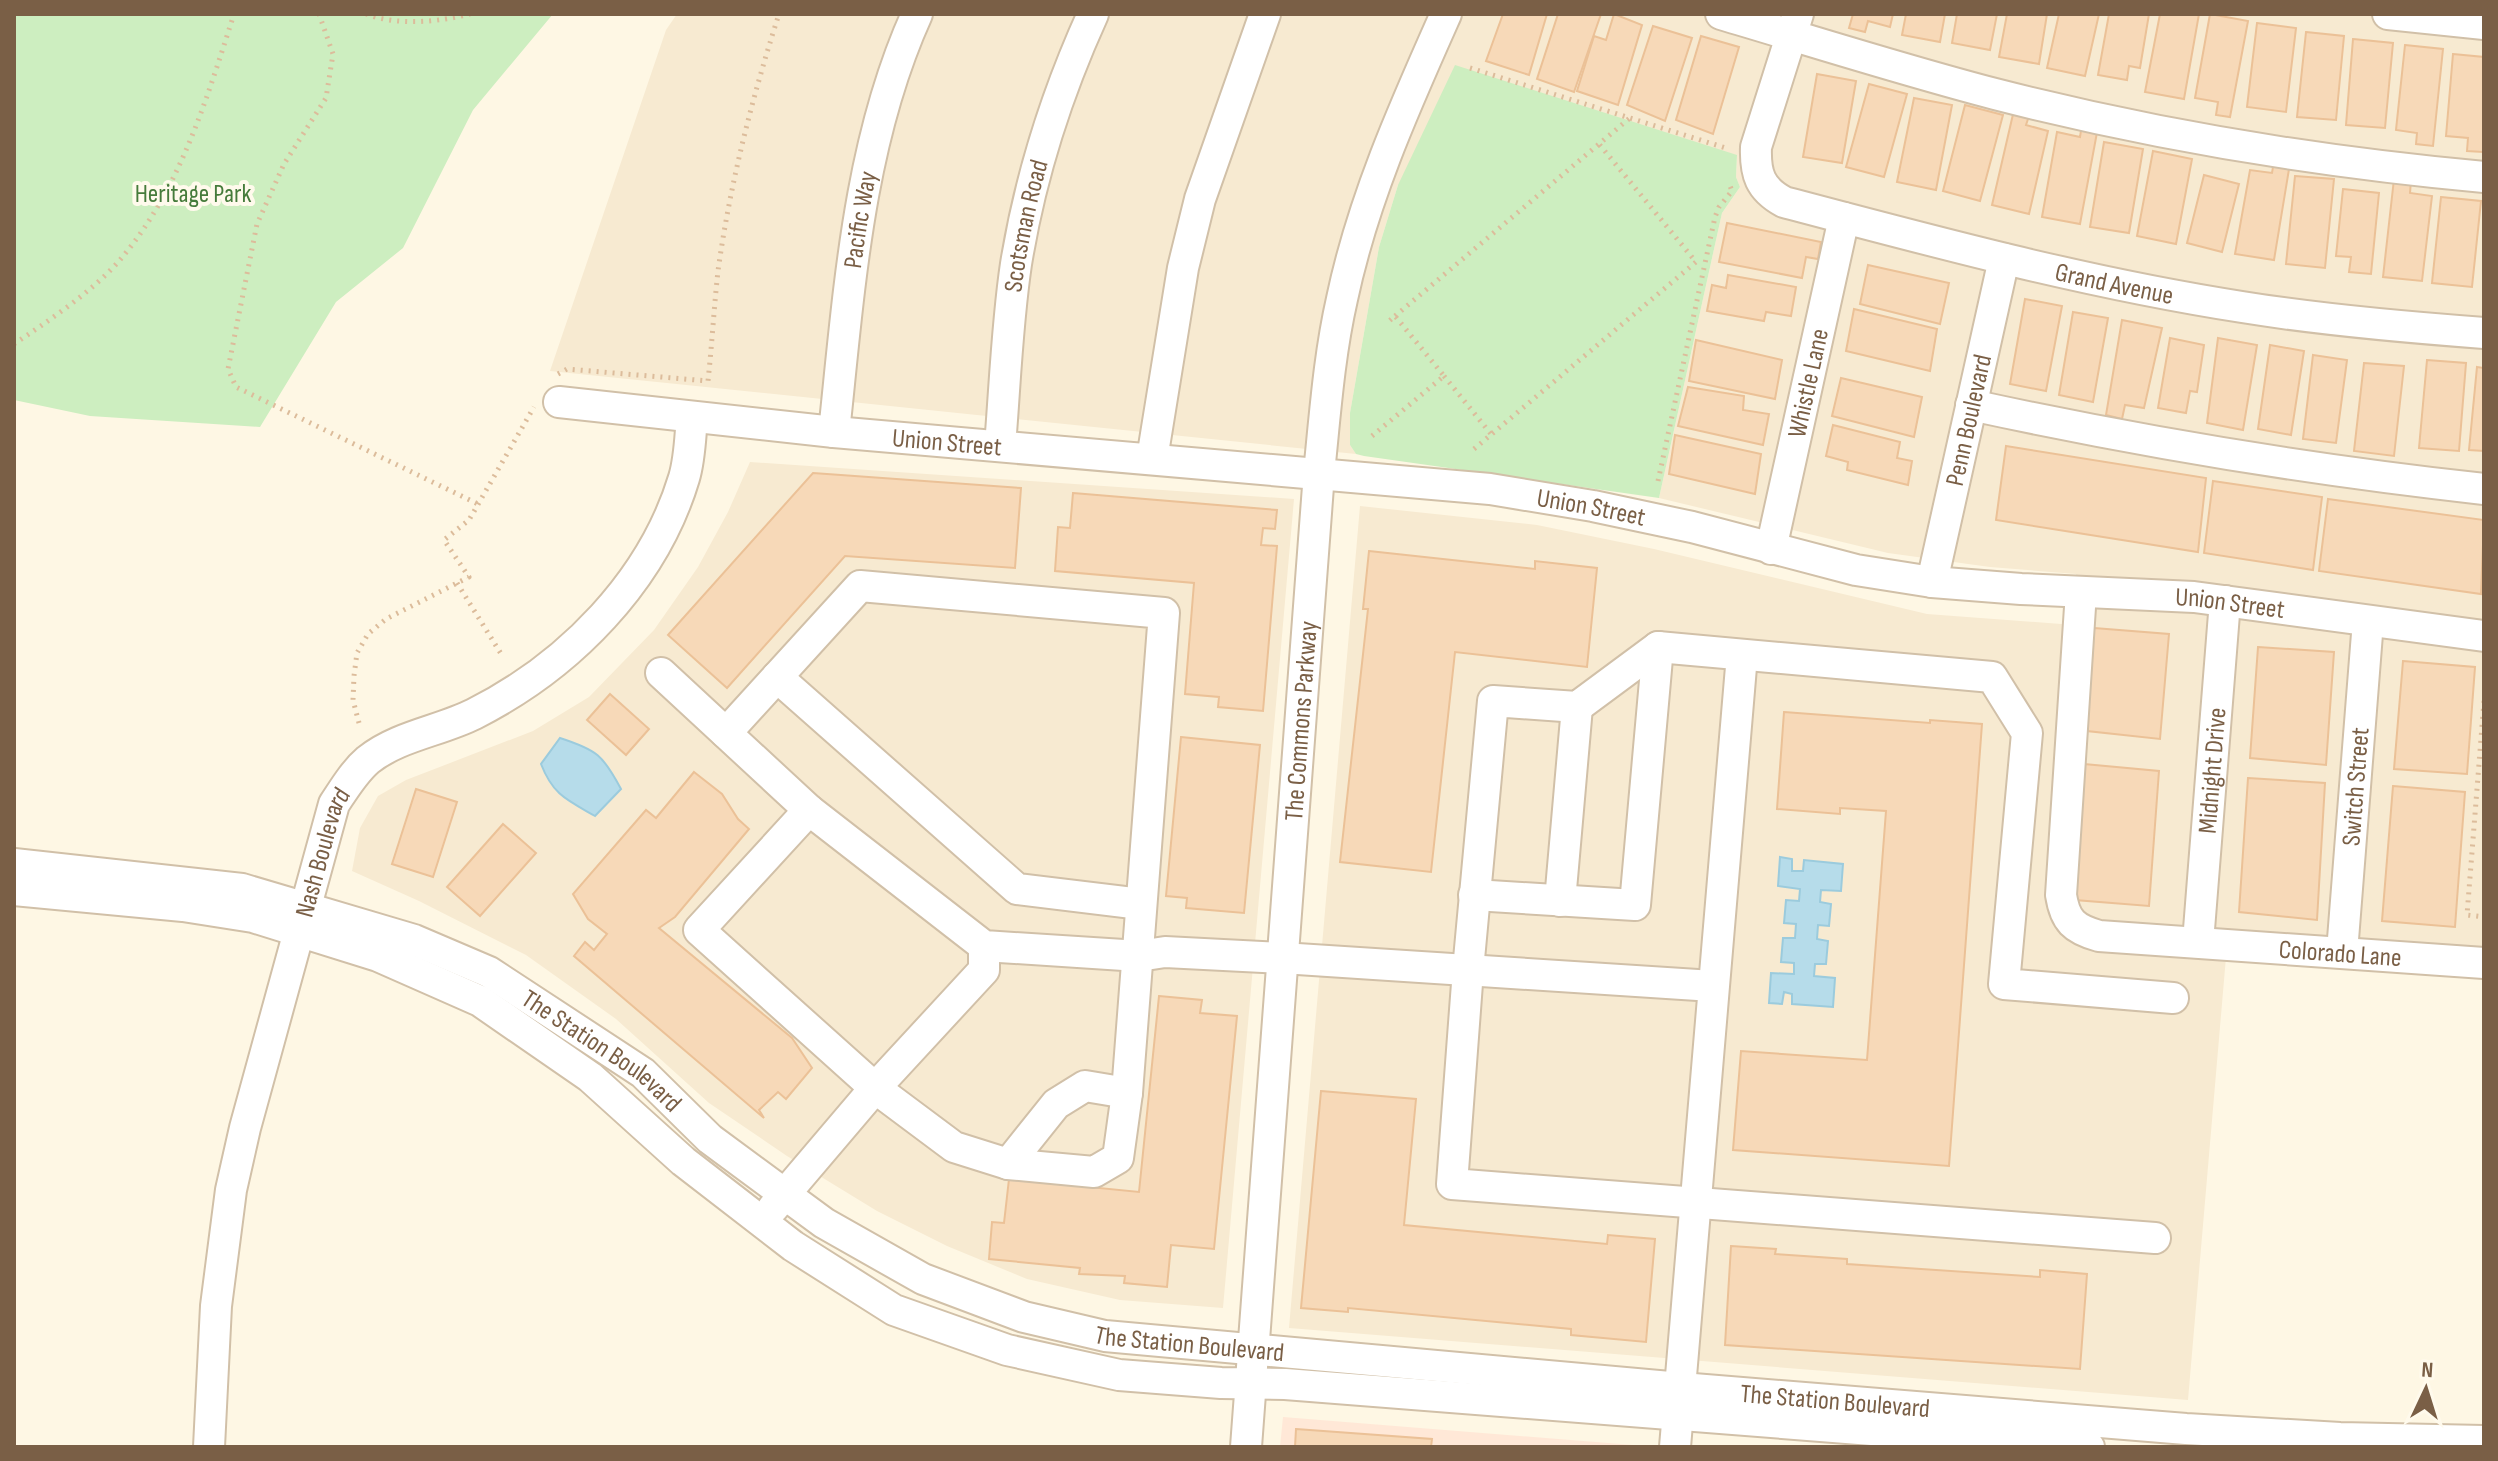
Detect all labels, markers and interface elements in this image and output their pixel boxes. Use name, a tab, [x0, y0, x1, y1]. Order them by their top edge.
street label: Scotsman Road	[998, 156, 1056, 294]
street label: Pacific Way	[838, 169, 884, 270]
park label: Heritage Park	[135, 179, 251, 210]
street label: Grand Avenue	[2052, 257, 2176, 312]
street label: Whistle Lane	[1782, 326, 1836, 441]
street label: Penn Boulevard	[1940, 352, 1999, 489]
street label: Union Street	[891, 423, 1003, 464]
street label: Union Street	[1535, 483, 1648, 534]
street label: Union Street	[2175, 582, 2286, 626]
street label: The Commons Parkway	[1279, 620, 1325, 822]
street label: Midnight Drive	[2193, 706, 2234, 835]
street label: Switch Street	[2336, 726, 2377, 847]
street label: Nash Boulevard	[290, 782, 358, 921]
street label: Colorado Lane	[2278, 935, 2402, 974]
street label: The Station Boulevard	[515, 984, 687, 1119]
street label: The Station Boulevard	[1091, 1320, 1285, 1369]
north arrow	[2386, 1349, 2466, 1429]
text: N	[2420, 1357, 2434, 1384]
street label: The Station Boulevard	[1739, 1379, 1931, 1425]

